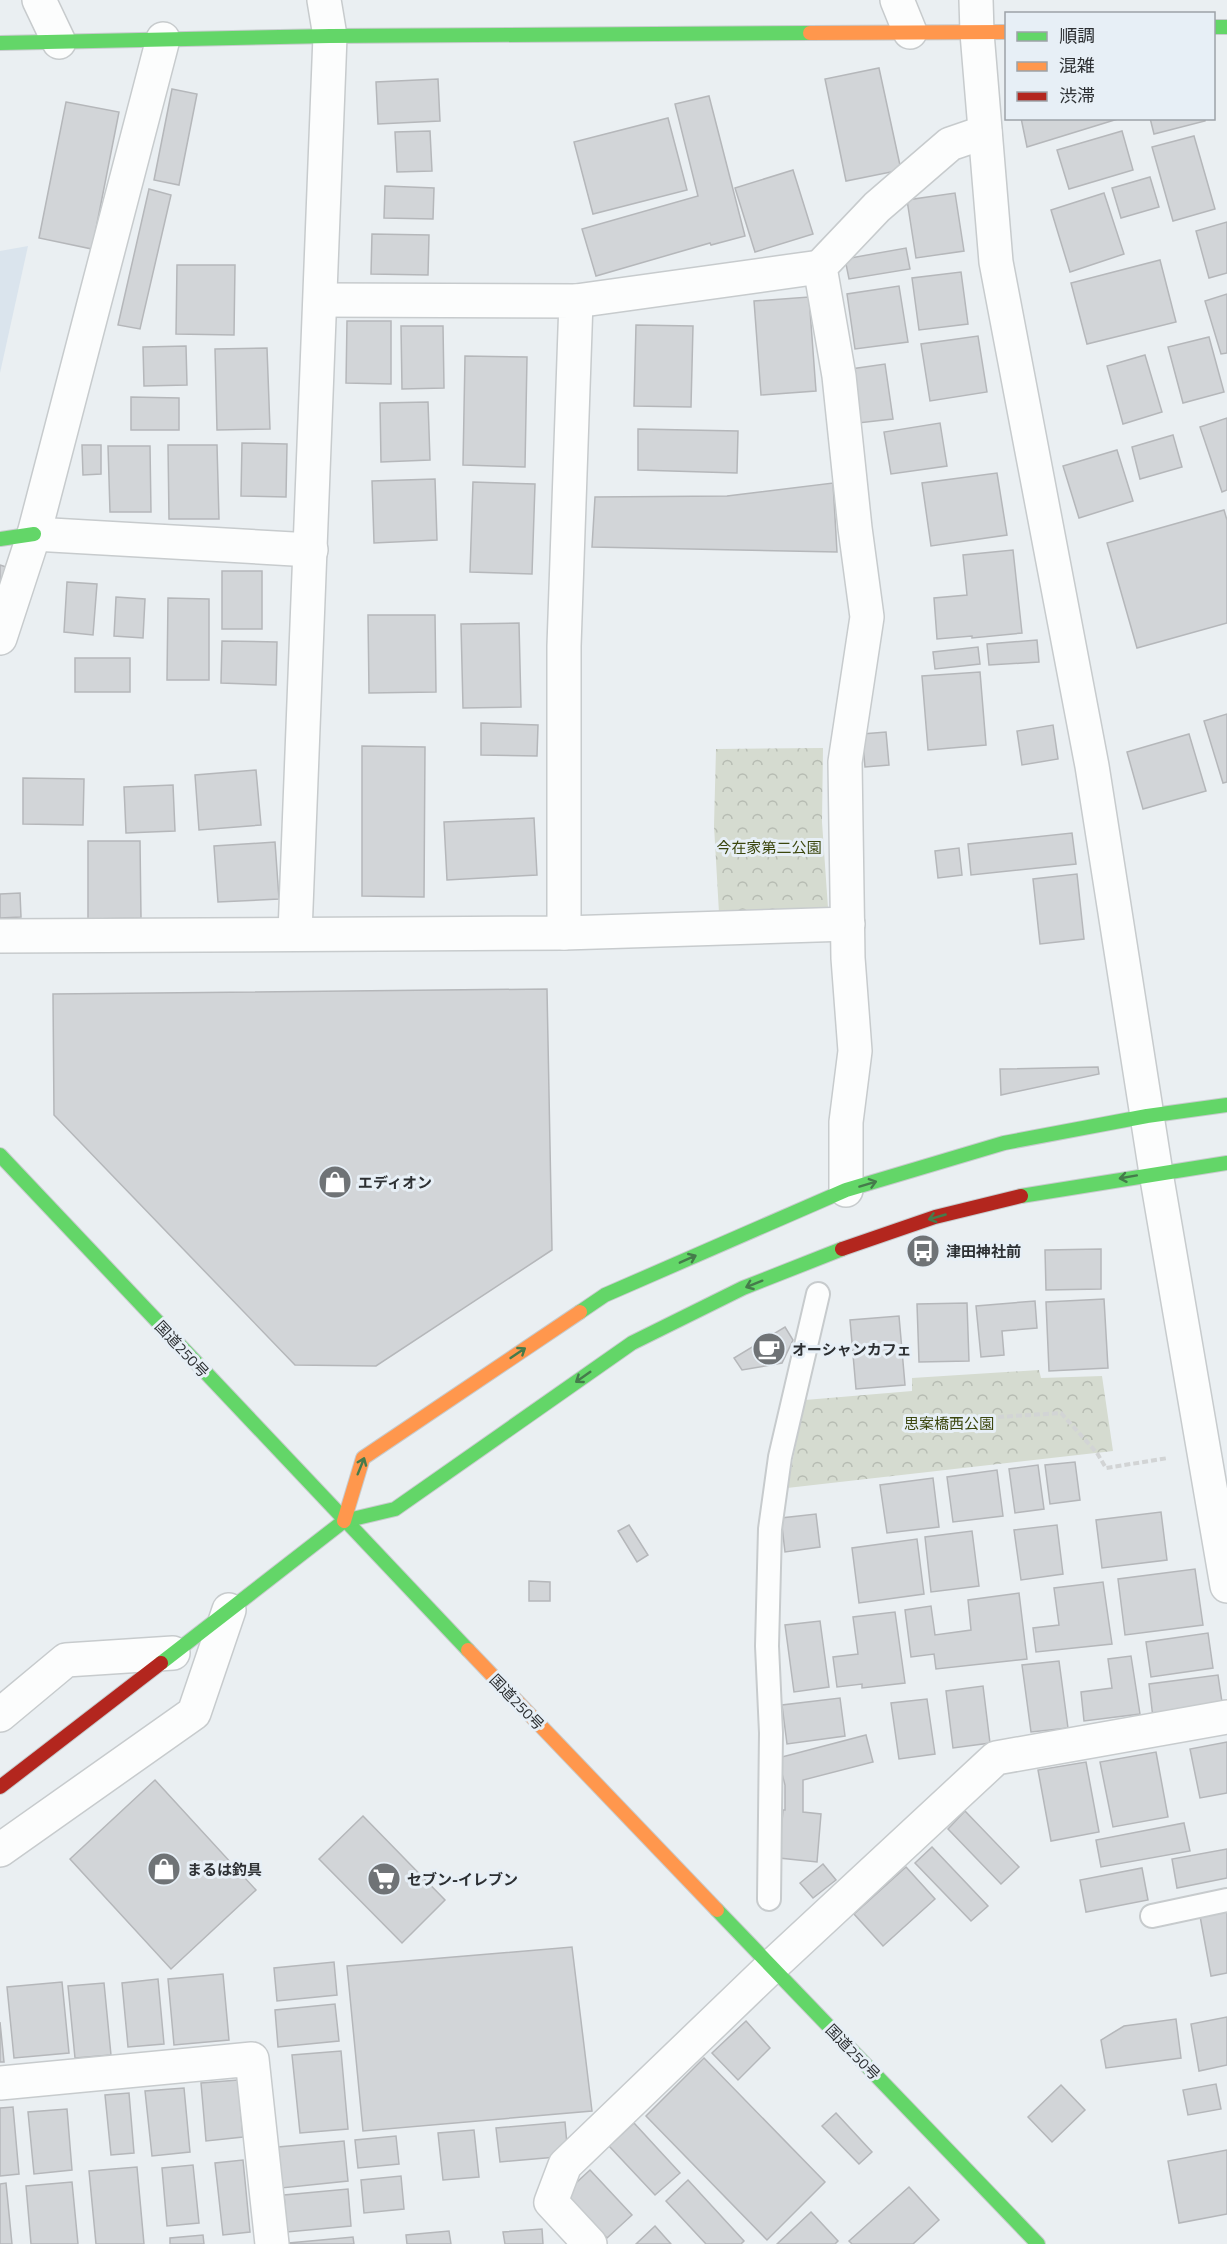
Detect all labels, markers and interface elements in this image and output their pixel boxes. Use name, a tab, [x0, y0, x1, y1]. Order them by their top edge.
legend	[1005, 12, 1215, 120]
text: 順調	[1059, 22, 1095, 49]
text: 混雑	[1059, 52, 1095, 79]
text: 渋滞	[1059, 82, 1095, 109]
park label: 今在家第二公園	[716, 836, 822, 859]
shop icon: エディオン	[317, 1164, 353, 1200]
place label: エディオン	[358, 1171, 432, 1194]
one-way arrow	[1118, 1172, 1138, 1183]
one-way arrow	[858, 1178, 877, 1189]
one-way arrow	[928, 1212, 947, 1223]
bus stop icon: 津田神社前	[905, 1233, 941, 1269]
place label: 津田神社前	[946, 1240, 1021, 1263]
one-way arrow	[678, 1253, 697, 1264]
one-way arrow	[745, 1279, 764, 1290]
street label: 国道250号	[150, 1315, 214, 1383]
cafe icon: オーシャンカフェ	[751, 1331, 787, 1367]
place label: オーシャンカフェ	[792, 1338, 912, 1361]
one-way arrow	[510, 1347, 527, 1360]
one-way arrow	[576, 1371, 592, 1383]
park label: 思案橋西公園	[904, 1412, 994, 1435]
one-way arrow	[357, 1457, 368, 1475]
street label: 国道250号	[484, 1669, 550, 1735]
shop icon: まるは釣具	[146, 1851, 182, 1887]
place label: まるは釣具	[187, 1858, 262, 1881]
supermarket icon: セブン-イレブン	[366, 1861, 402, 1897]
place label: セブン-イレブン	[407, 1868, 518, 1891]
street label: 国道250号	[820, 2019, 886, 2085]

